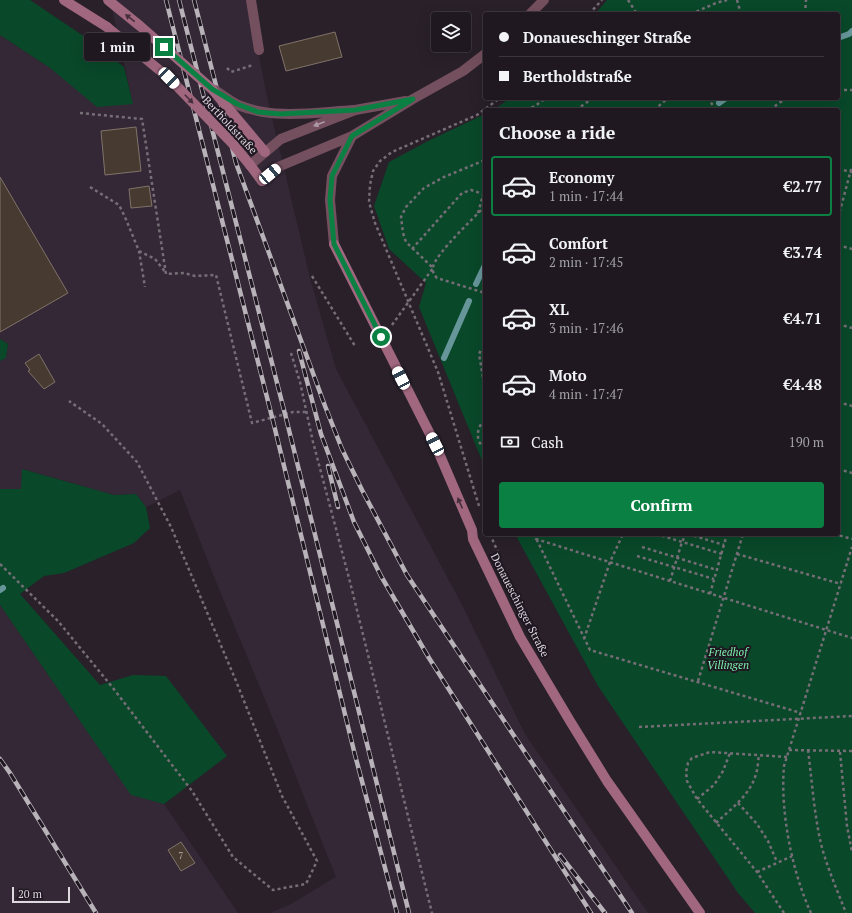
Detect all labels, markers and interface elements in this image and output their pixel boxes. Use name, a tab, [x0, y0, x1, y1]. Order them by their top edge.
map controls	[431, 12, 471, 52]
button: layers	[431, 12, 471, 52]
one-way arrow	[125, 13, 136, 22]
text: Donaueschinger Straße	[523, 27, 691, 47]
callout: 1 min	[84, 33, 150, 61]
text: 1 min	[99, 38, 135, 56]
route end	[155, 38, 173, 56]
car	[156, 65, 182, 91]
text: Bertholdstraße	[523, 66, 632, 86]
street label: Bertholdstraße	[200, 93, 261, 157]
one-way arrow	[184, 94, 194, 104]
text: Choose a ride	[499, 120, 615, 144]
one-way arrow	[312, 122, 324, 128]
car	[257, 162, 283, 186]
text: Economy	[549, 167, 614, 187]
icon: car	[501, 168, 537, 204]
text: €2.77	[784, 176, 822, 196]
text: 1 min · 17:44	[549, 187, 623, 205]
text: Comfort	[549, 233, 608, 253]
icon: car	[501, 234, 537, 270]
text: €3.74	[784, 242, 822, 262]
text: 2 min · 17:45	[549, 253, 623, 271]
text: XL	[549, 299, 569, 319]
icon: car	[501, 300, 537, 336]
text: €4.71	[784, 308, 822, 328]
text: 3 min · 17:46	[549, 319, 623, 337]
route start	[372, 328, 390, 346]
car	[390, 365, 412, 391]
text: Moto	[549, 365, 587, 385]
icon: car	[501, 366, 537, 402]
text: €4.48	[784, 374, 822, 394]
text: 4 min · 17:47	[549, 385, 623, 403]
car	[424, 431, 446, 457]
icon: cash	[499, 431, 521, 453]
text: Cash	[531, 432, 564, 452]
text: 190 m	[789, 433, 824, 451]
button: Confirm	[499, 482, 824, 528]
one-way arrow	[457, 496, 463, 508]
street label: Donaueschinger Straße	[488, 551, 552, 660]
park label: Friedhof Villingen	[707, 645, 750, 672]
house number: 7	[179, 850, 184, 862]
scale bar	[12, 885, 70, 904]
text: 20 m	[18, 887, 42, 901]

